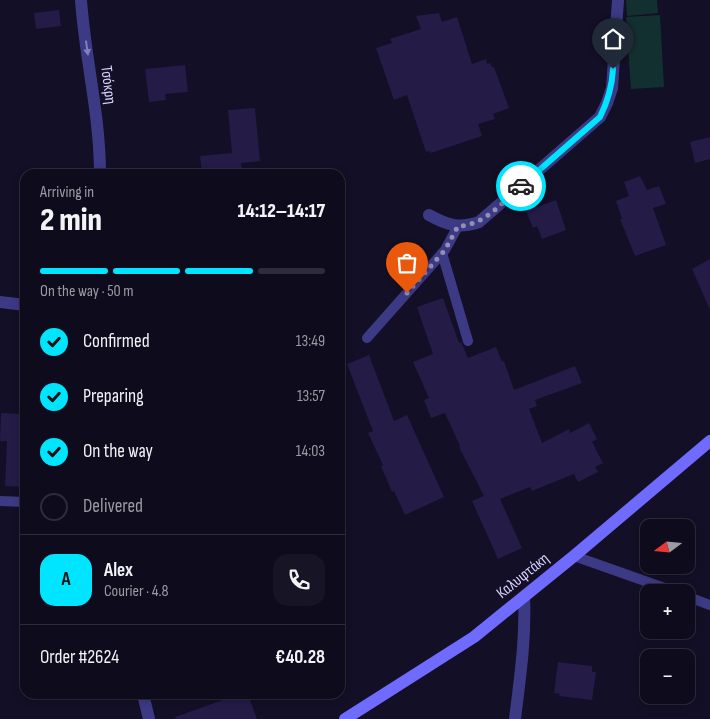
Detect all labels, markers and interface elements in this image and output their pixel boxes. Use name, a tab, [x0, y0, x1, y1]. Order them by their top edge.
pin	[592, 18, 634, 69]
icon: home	[599, 25, 627, 53]
one-way arrow	[84, 41, 92, 57]
street label: Τσόκρη	[96, 65, 120, 105]
courier	[496, 161, 546, 211]
icon: car	[507, 172, 535, 200]
text: Arriving in	[40, 183, 94, 202]
text: 14:12–14:17	[237, 200, 325, 223]
text: 2 min	[40, 201, 102, 240]
pin	[386, 242, 428, 293]
icon: bag	[393, 249, 421, 277]
text: On the way · 50 m	[40, 282, 134, 301]
icon: check	[40, 328, 68, 356]
text: Confirmed	[83, 330, 150, 353]
text: 13:49	[296, 332, 325, 351]
icon: check	[40, 383, 68, 411]
text: Preparing	[83, 385, 144, 408]
text: 13:57	[297, 387, 325, 406]
icon: check	[40, 438, 68, 466]
text: On the way	[83, 440, 153, 463]
text: 14:03	[296, 442, 325, 461]
text: Delivered	[83, 495, 143, 518]
north arrow	[640, 519, 695, 574]
map controls	[640, 519, 695, 704]
street label: Καλυφτάκη	[493, 549, 553, 603]
button: phone	[273, 554, 325, 606]
text: Alex	[104, 559, 133, 582]
text: A	[61, 568, 71, 591]
text: Courier · 4.8	[104, 582, 168, 601]
button: +	[640, 584, 695, 639]
text: Order #2624	[40, 646, 119, 669]
text: €40.28	[275, 646, 325, 669]
button: −	[640, 649, 695, 704]

